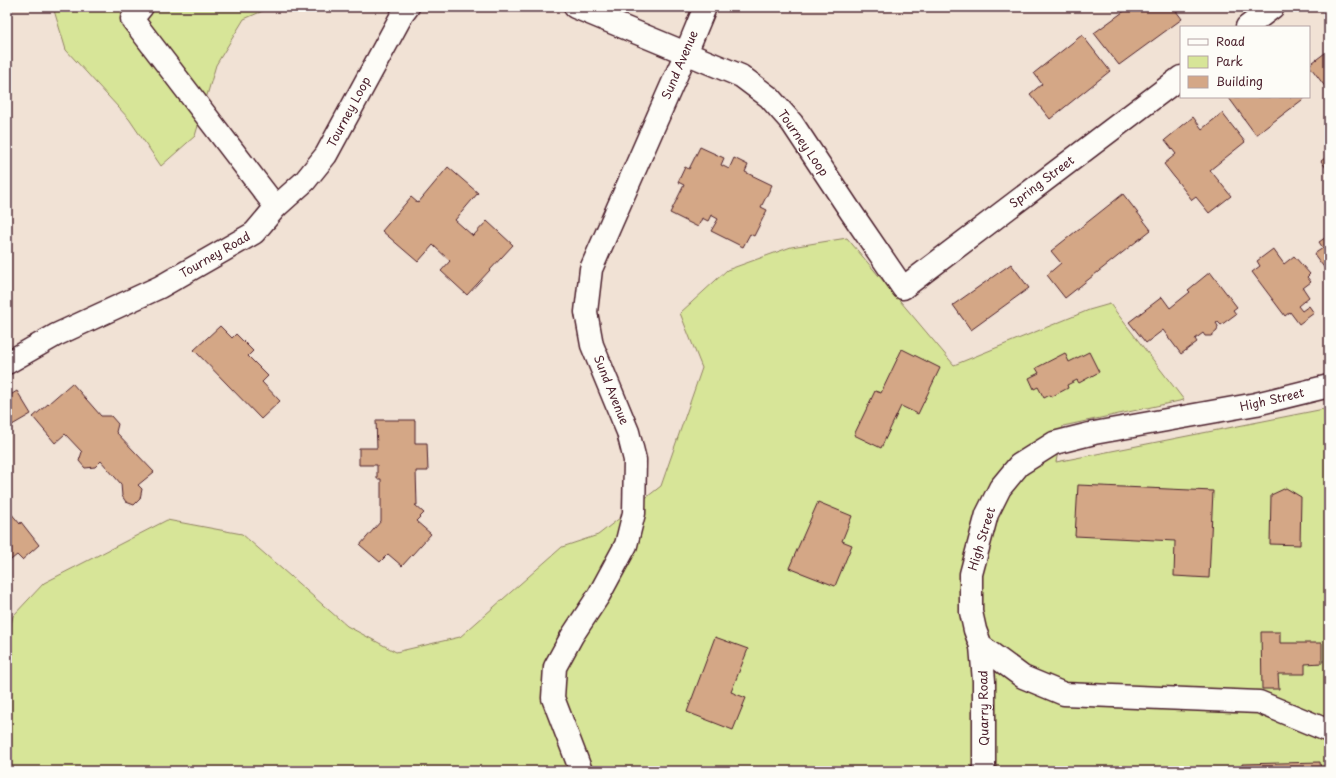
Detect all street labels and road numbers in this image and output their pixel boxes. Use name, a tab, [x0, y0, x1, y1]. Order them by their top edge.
street label: Sund Avenue	[656, 27, 702, 102]
street label: Tourney Loop	[322, 73, 374, 150]
street label: Tourney Loop	[774, 105, 833, 179]
street label: Spring Street	[1005, 151, 1078, 212]
street label: Tourney Road	[176, 227, 253, 282]
street label: Sund Avenue	[590, 352, 634, 428]
street label: High Street	[1238, 383, 1306, 415]
street label: High Street	[963, 505, 999, 573]
street label: Quarry Road	[973, 670, 993, 746]

